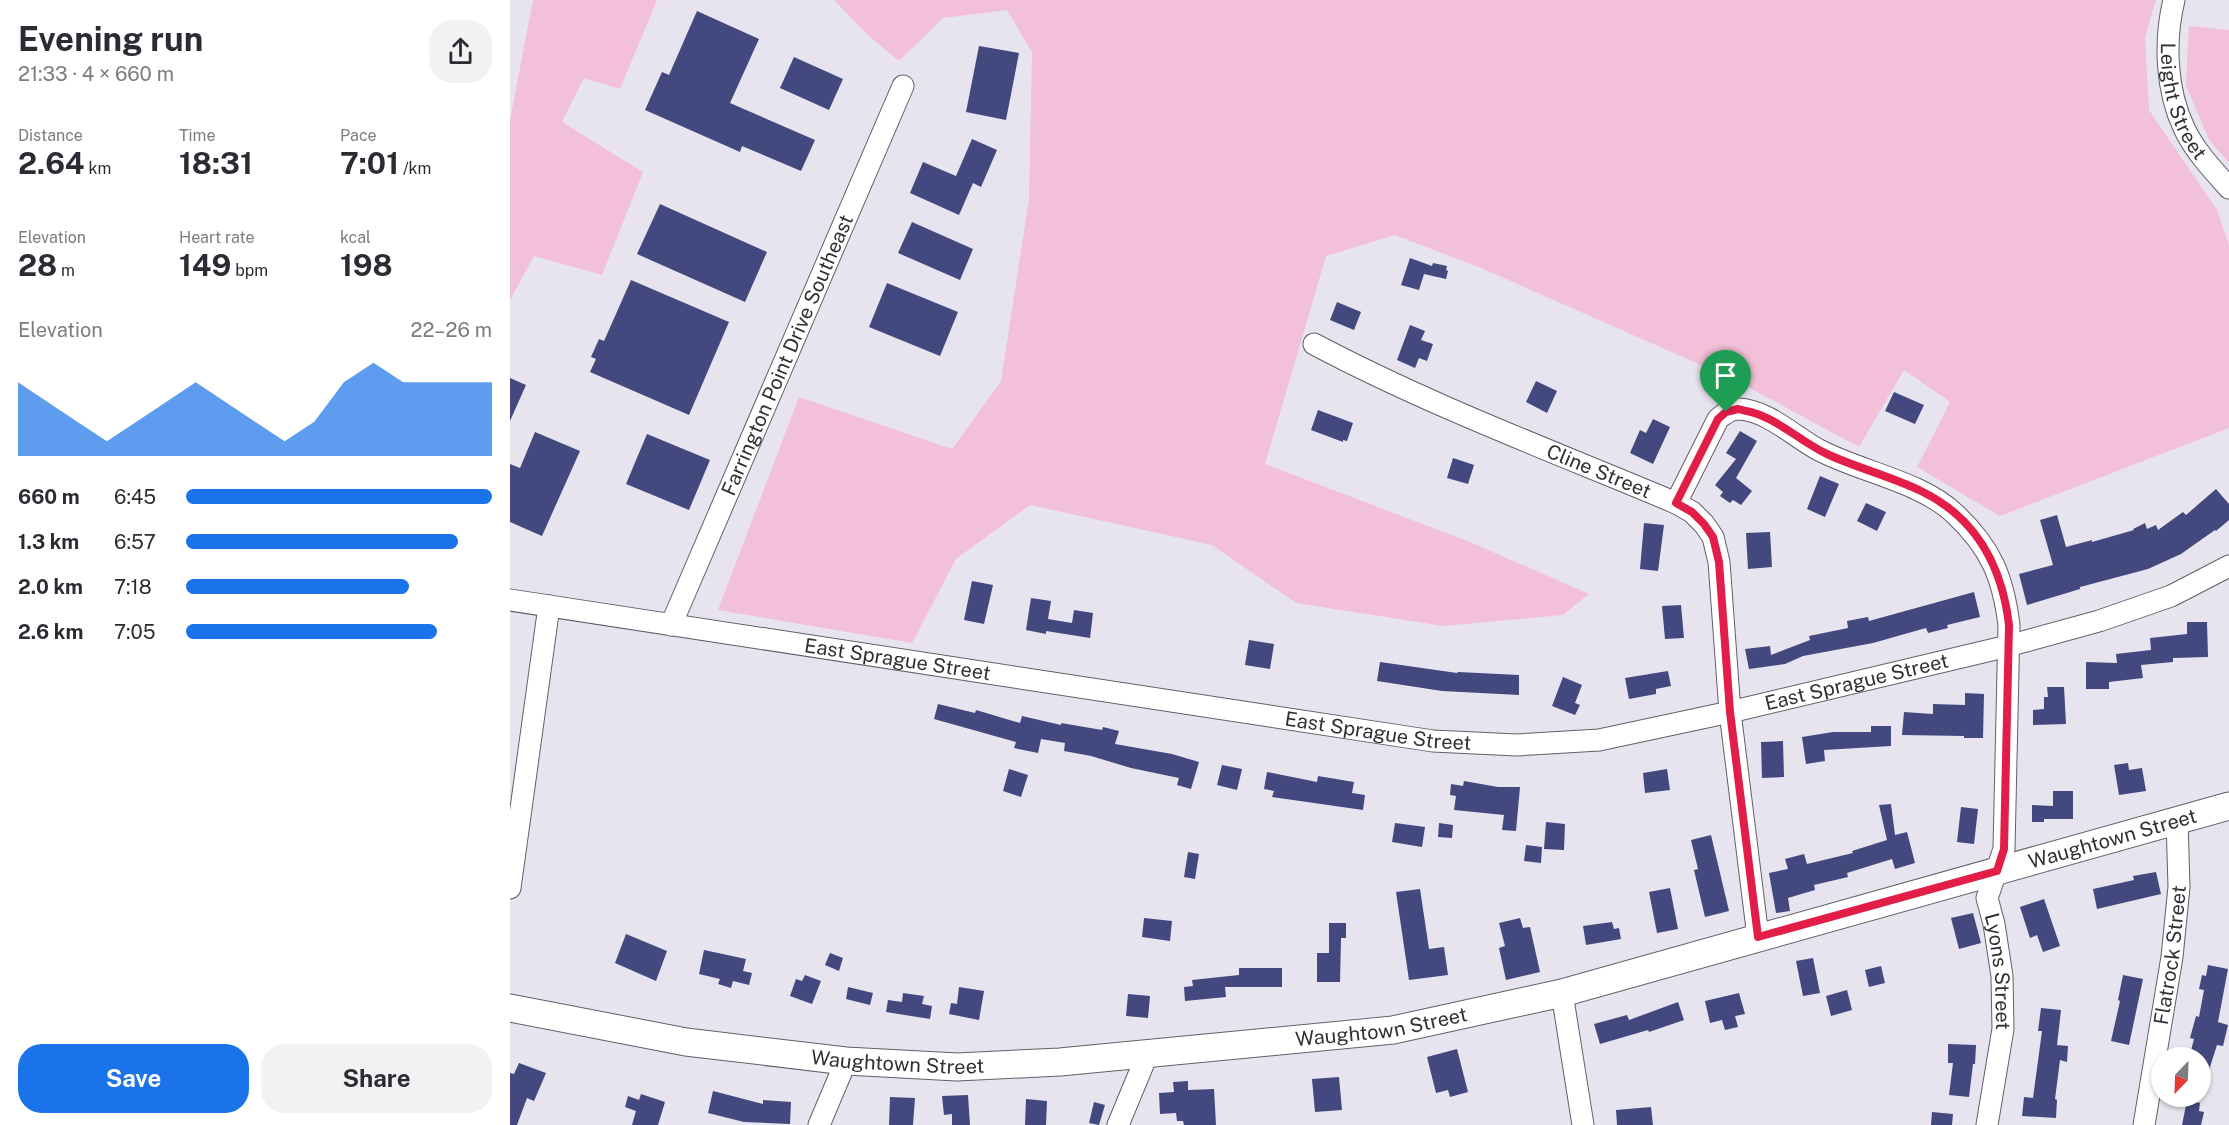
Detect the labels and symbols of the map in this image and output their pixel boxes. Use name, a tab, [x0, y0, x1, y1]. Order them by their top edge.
street label: Leight Street	[2156, 42, 2212, 164]
street label: Farrington Point Drive Southeast	[716, 211, 858, 499]
pin	[1700, 350, 1751, 412]
street label: Cline Street	[1543, 439, 1655, 503]
street label: East Sprague Street	[803, 633, 992, 685]
street label: East Sprague Street	[1762, 649, 1951, 715]
street label: East Sprague Street	[1283, 707, 1472, 755]
street label: Waughtown Street	[2026, 804, 2199, 874]
street label: Flatrock Street	[2149, 884, 2191, 1027]
street label: Lyons Street	[1980, 910, 2015, 1030]
street label: Waughtown Street	[1294, 1002, 1469, 1051]
street label: Waughtown Street	[810, 1045, 985, 1079]
north arrow	[2151, 1047, 2211, 1107]

